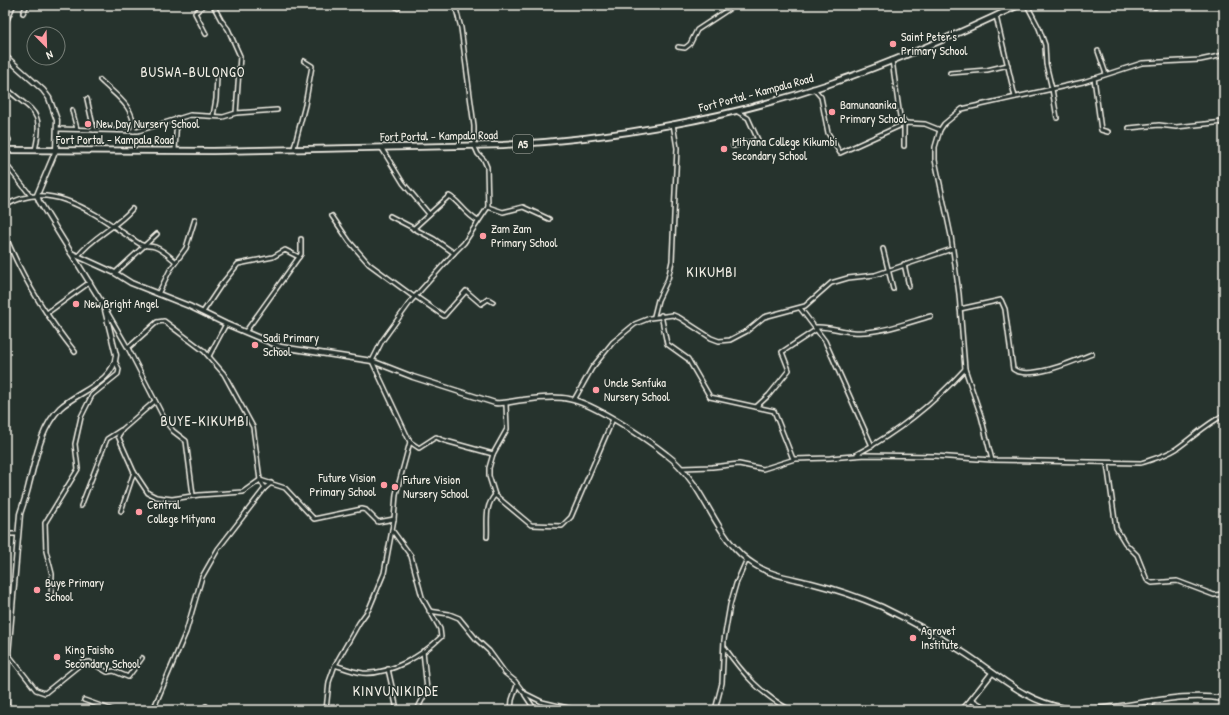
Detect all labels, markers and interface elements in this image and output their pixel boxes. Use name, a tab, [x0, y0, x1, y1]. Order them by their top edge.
north arrow	[26, 26, 66, 66]
place label: Saint Peter's Primary School	[901, 28, 968, 59]
marker: Saint Peter's Primary School	[888, 39, 898, 49]
text: N	[44, 48, 55, 63]
district label: BUSWA-BULONGO	[140, 62, 246, 81]
street label: Fort Portal - Kampala Road	[696, 69, 815, 116]
place label: Bamunaanika Primary School	[840, 96, 907, 127]
marker: Bamunaanika Primary School	[827, 107, 837, 117]
place label: New Day Nursery School	[96, 115, 200, 132]
marker: New Day Nursery School	[83, 119, 93, 129]
street label: Fort Portal - Kampala Road	[379, 126, 498, 145]
street label: Fort Portal - Kampala Road	[55, 131, 174, 148]
place label: Mityana College Kikumbi Secondary School	[732, 133, 837, 164]
road number: A5	[513, 135, 533, 153]
marker: Mityana College Kikumbi Secondary School	[719, 144, 729, 154]
place label: Zam Zam Primary School	[491, 220, 558, 251]
marker: Zam Zam Primary School	[478, 231, 488, 241]
district label: KIKUMBI	[686, 262, 738, 281]
place label: New Bright Angel	[84, 295, 160, 312]
marker: New Bright Angel	[71, 299, 81, 309]
place label: Sadi Primary School	[263, 329, 319, 360]
marker: Sadi Primary School	[250, 340, 260, 350]
place label: Uncle Senfuka Nursery School	[604, 374, 671, 405]
marker: Uncle Senfuka Nursery School	[591, 385, 601, 395]
district label: BUYE-KIKUMBI	[160, 411, 250, 430]
place label: Future Vision Primary School	[310, 469, 377, 500]
place label: Future Vision Nursery School	[402, 471, 470, 502]
marker: Future Vision Primary School	[379, 480, 389, 490]
marker: Future Vision Nursery School	[390, 482, 400, 492]
place label: Central College Mityana	[147, 496, 215, 527]
marker: Central College Mityana	[134, 507, 144, 517]
place label: Buye Primary School	[45, 574, 104, 605]
marker: Buye Primary School	[32, 585, 42, 595]
place label: Agrovet Institute	[921, 622, 959, 653]
marker: Agrovet Institute	[908, 633, 918, 643]
place label: King Faisho Secondary School	[65, 641, 141, 672]
marker: King Faisho Secondary School	[52, 652, 62, 662]
district label: KINVUNIKIDDE	[353, 681, 439, 700]

